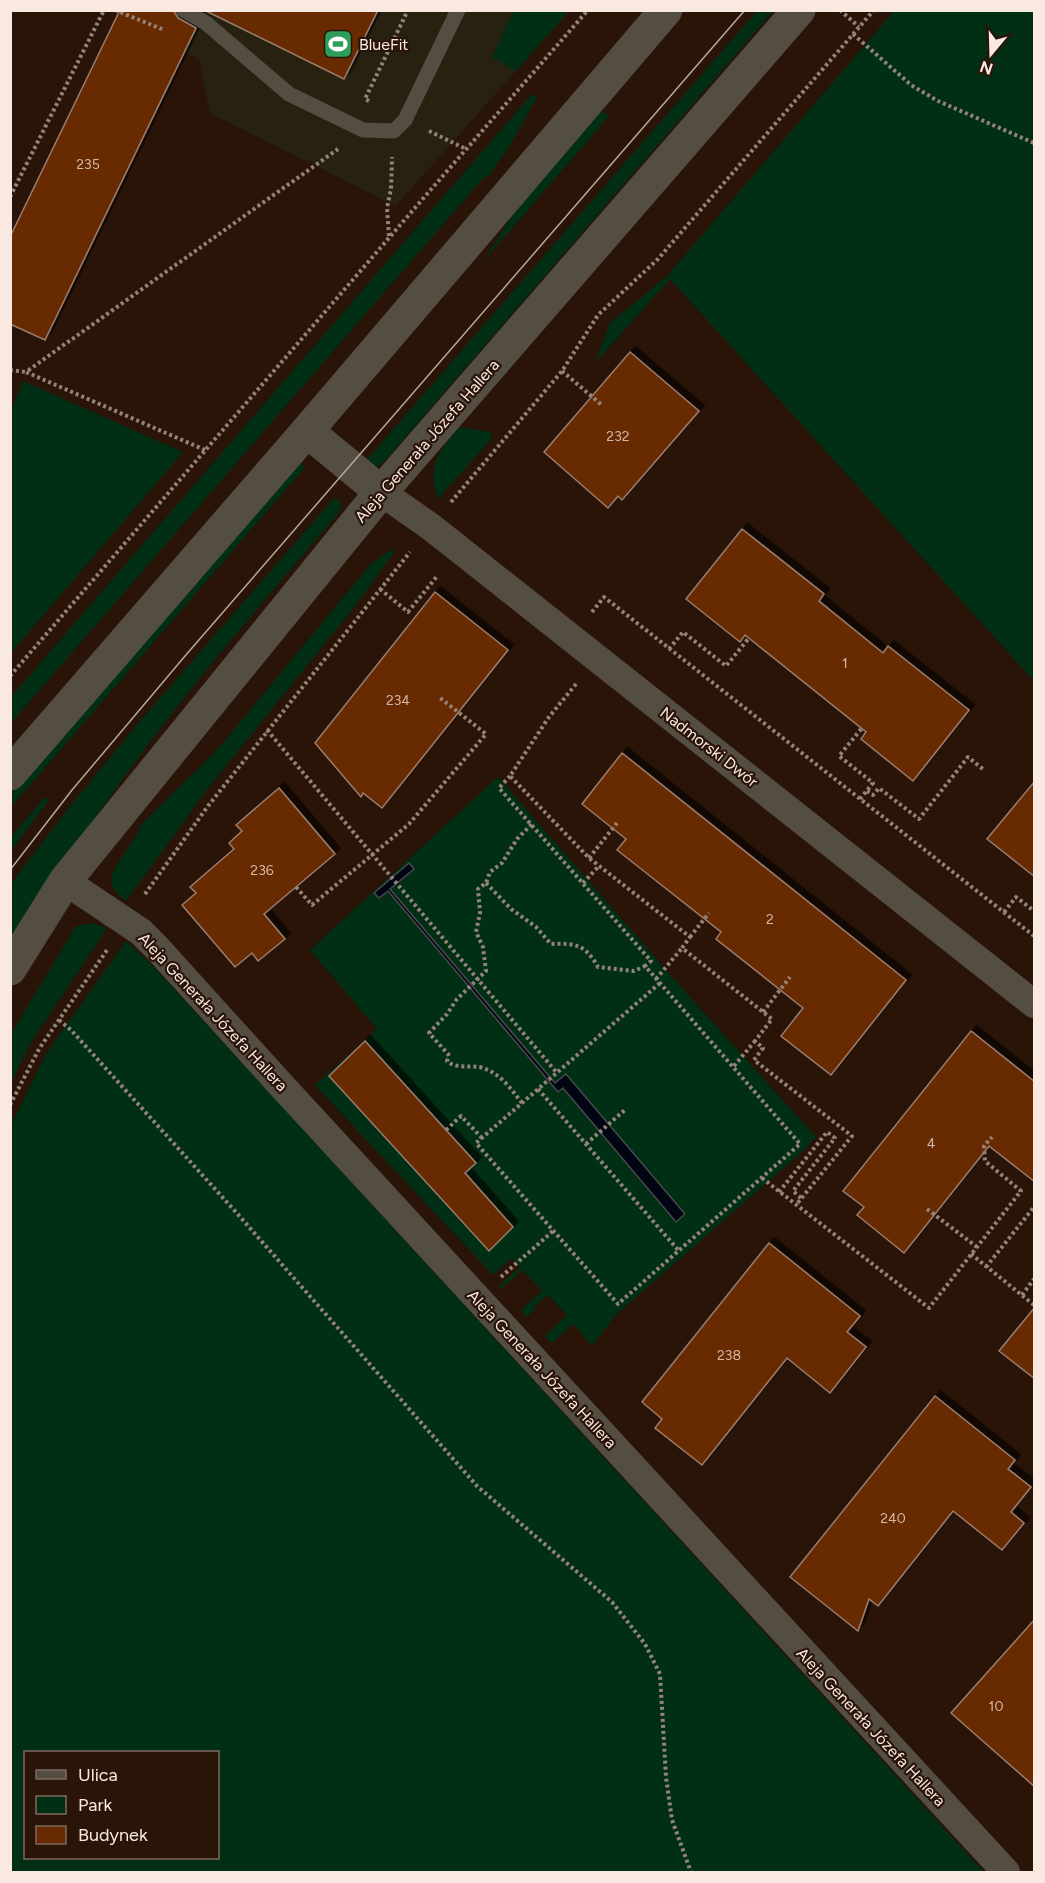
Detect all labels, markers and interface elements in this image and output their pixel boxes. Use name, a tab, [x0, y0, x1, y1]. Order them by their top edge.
north arrow	[961, 24, 1021, 84]
sports icon: BlueFit	[322, 28, 354, 60]
place label: BlueFit	[359, 35, 408, 54]
text: N	[977, 57, 995, 79]
house number: 235	[76, 156, 100, 173]
street label: Aleja Generała Józefa Hallera	[351, 356, 503, 526]
house number: 232	[606, 428, 630, 445]
house number: 1	[842, 655, 848, 672]
house number: 234	[386, 692, 410, 709]
street label: Nadmorski Dwór	[656, 703, 762, 792]
house number: 236	[250, 862, 274, 879]
house number: 2	[766, 911, 774, 928]
street label: Aleja Generała Józefa Hallera	[134, 929, 292, 1095]
house number: 4	[927, 1135, 936, 1152]
street label: Aleja Generała Józefa Hallera	[463, 1286, 621, 1452]
house number: 238	[717, 1347, 741, 1364]
house number: 240	[880, 1510, 906, 1527]
street label: Aleja Generała Józefa Hallera	[792, 1644, 950, 1810]
house number: 10	[989, 1698, 1003, 1715]
legend	[24, 1751, 219, 1859]
text: Ulica	[78, 1764, 118, 1786]
text: Park	[78, 1794, 113, 1816]
text: Budynek	[78, 1824, 148, 1846]

